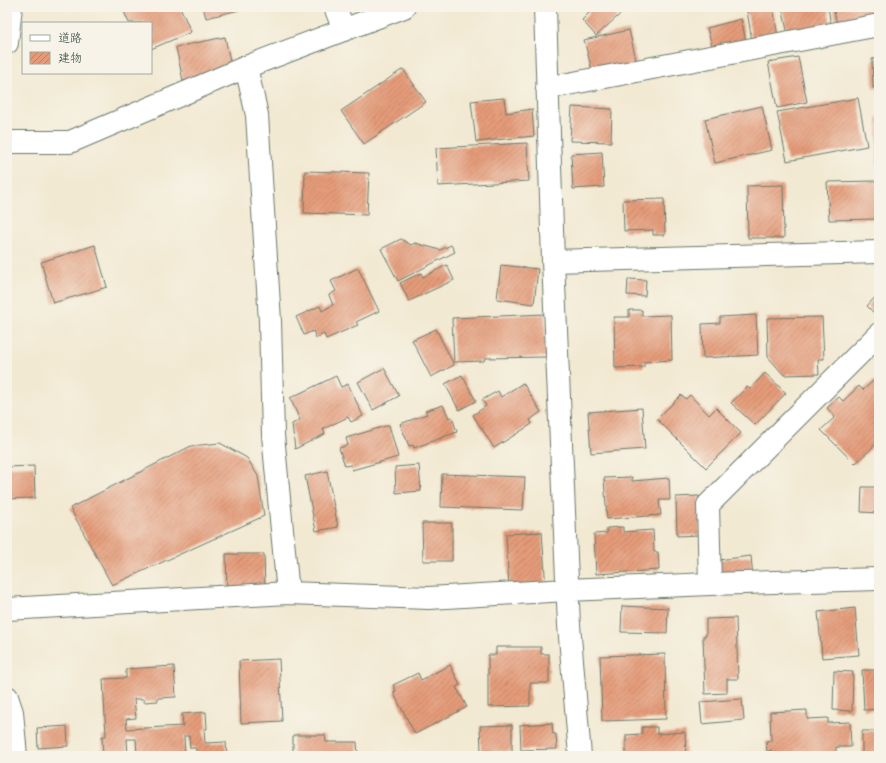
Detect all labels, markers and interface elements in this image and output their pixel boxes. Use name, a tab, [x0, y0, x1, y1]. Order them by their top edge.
legend	[22, 22, 152, 74]
text: 道路	[58, 31, 82, 46]
text: 建物	[58, 51, 82, 66]

